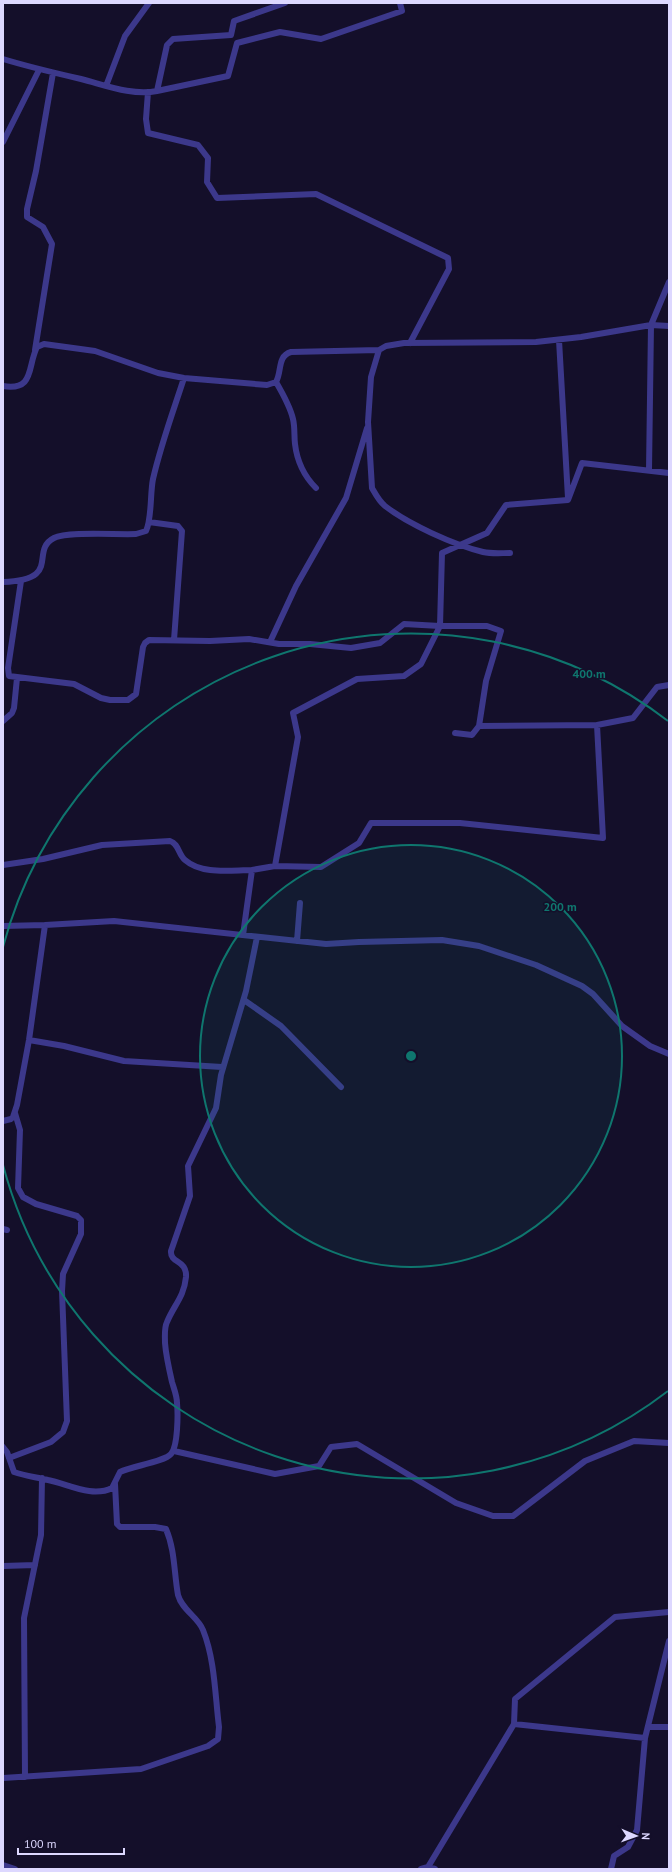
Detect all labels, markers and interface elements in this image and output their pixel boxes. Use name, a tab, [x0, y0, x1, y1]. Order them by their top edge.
text: 400 m	[572, 666, 606, 681]
text: 200 m	[543, 899, 577, 914]
centre of rings	[404, 1049, 418, 1063]
north arrow	[616, 1816, 656, 1856]
scale bar	[18, 1830, 124, 1856]
text: N	[639, 1832, 653, 1840]
text: 100 m	[24, 1836, 57, 1851]

